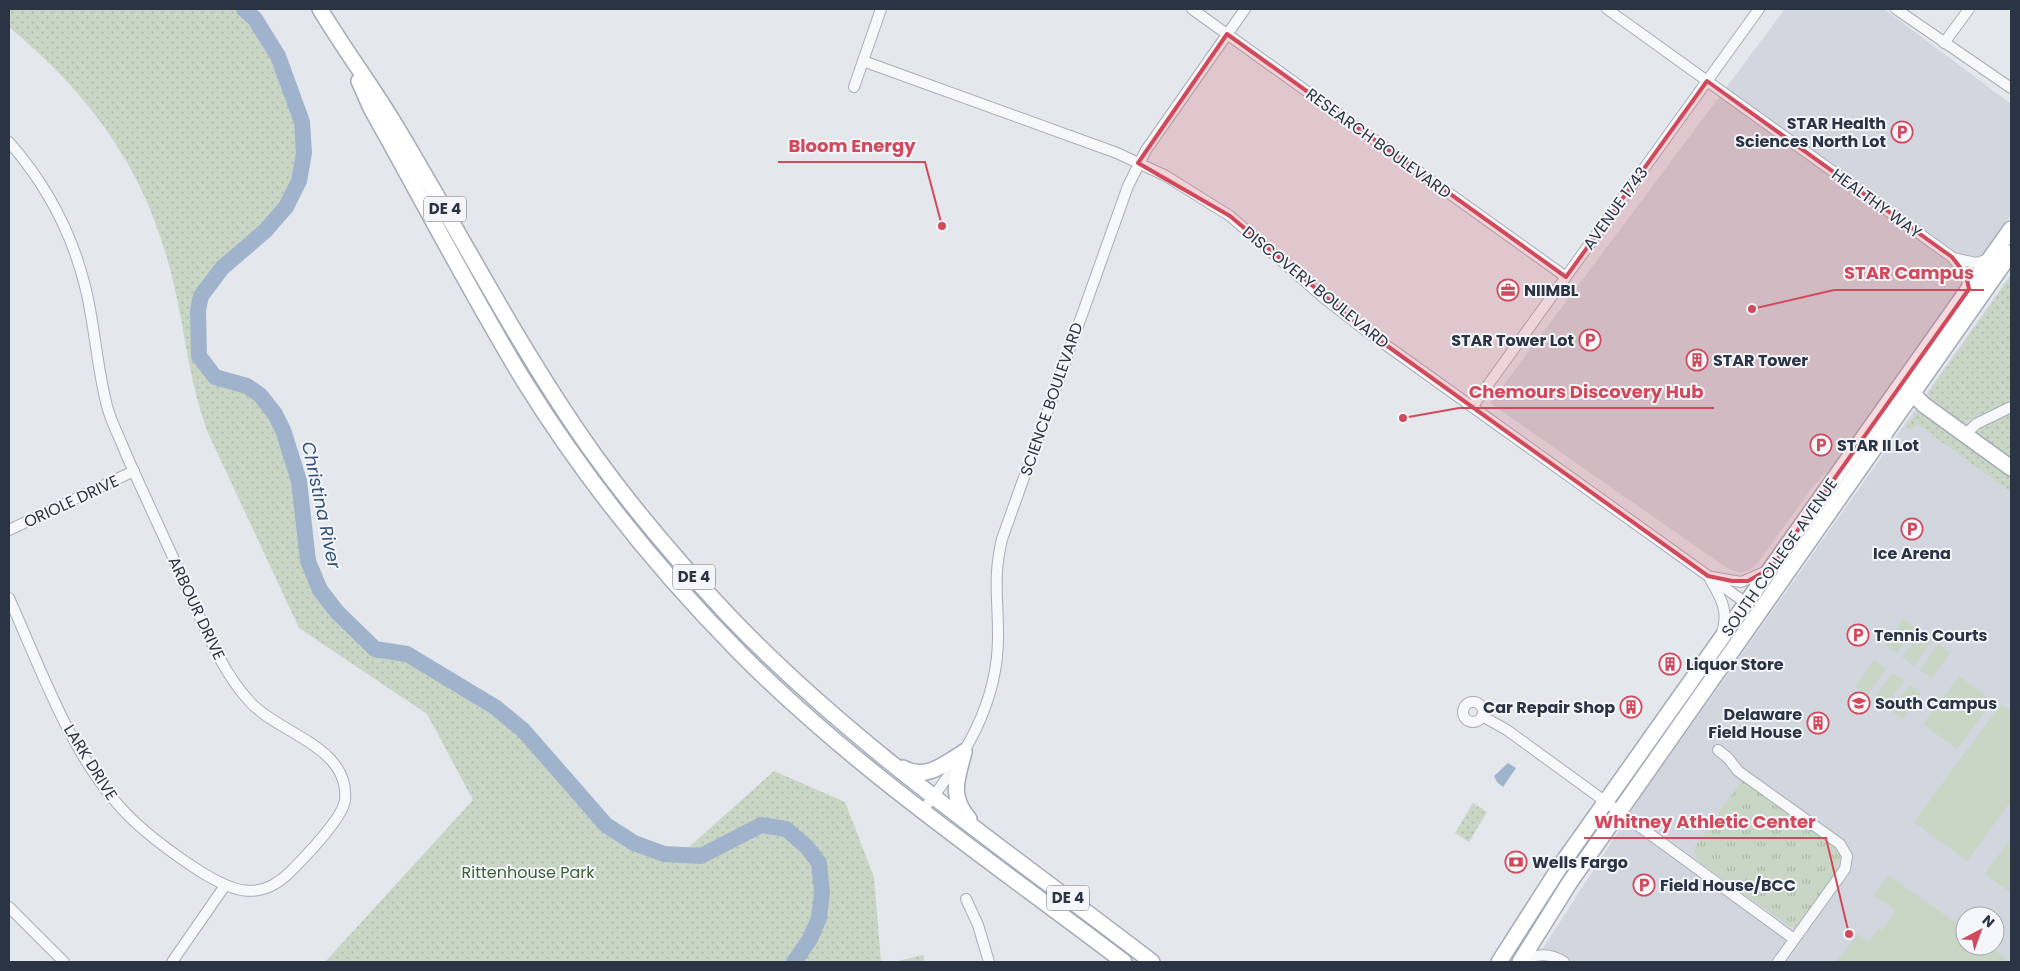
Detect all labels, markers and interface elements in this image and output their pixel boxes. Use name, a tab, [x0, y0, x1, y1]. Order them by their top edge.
street label: RESEARCH BOULEVARD	[1301, 83, 1456, 204]
place label: STAR Health Sciences North Lot	[1735, 112, 1886, 153]
parking icon: STAR Health Sciences North Lot	[1890, 120, 1914, 144]
callout: Bloom Energy	[778, 129, 925, 162]
text: Bloom Energy	[788, 133, 916, 158]
street label: AVENUE 1743	[1577, 162, 1653, 255]
street label: HEALTHY WAY	[1827, 163, 1927, 244]
road number: DE 4	[424, 196, 466, 222]
street label: DISCOVERY BOULEVARD	[1237, 221, 1394, 354]
callout: STAR Campus	[1834, 257, 1984, 290]
text: STAR Campus	[1844, 260, 1974, 285]
office icon: NIIMBL	[1496, 278, 1520, 302]
place label: NIIMBL	[1524, 279, 1579, 302]
street label: SCIENCE BOULEVARD	[1014, 319, 1089, 479]
parking icon: STAR Tower Lot	[1578, 328, 1602, 352]
place label: STAR Tower Lot	[1451, 329, 1574, 352]
building icon: STAR Tower	[1685, 348, 1709, 372]
place label: STAR Tower	[1713, 349, 1808, 372]
callout: Chemours Discovery Hub	[1459, 375, 1714, 408]
text: Chemours Discovery Hub	[1469, 379, 1703, 404]
parking icon: STAR II Lot	[1809, 433, 1833, 457]
place label: STAR II Lot	[1837, 434, 1919, 457]
water label: Christina River	[296, 439, 347, 572]
street label: ORIOLE DRIVE	[20, 469, 122, 533]
street label: SOUTH COLLEGE AVENUE	[1716, 473, 1843, 641]
parking icon: Ice Arena	[1900, 517, 1924, 541]
place label: Ice Arena	[1873, 542, 1951, 565]
street label: ARBOUR DRIVE	[163, 553, 231, 664]
road number: DE 4	[673, 564, 715, 590]
parking icon: Tennis Courts	[1846, 623, 1870, 647]
place label: Tennis Courts	[1874, 624, 1987, 647]
building icon: Liquor Store	[1658, 652, 1682, 676]
place label: Liquor Store	[1686, 653, 1784, 676]
school or university icon: South Campus	[1847, 691, 1871, 715]
place label: South Campus	[1875, 692, 1997, 715]
building icon: Car Repair Shop	[1619, 695, 1643, 719]
place label: Car Repair Shop	[1483, 696, 1615, 719]
place label: Delaware Field House	[1708, 703, 1802, 744]
building icon: Delaware Field House	[1806, 711, 1830, 735]
street label: LARK DRIVE	[58, 720, 123, 805]
callout: Whitney Athletic Center	[1584, 805, 1826, 838]
text: Whitney Athletic Center	[1594, 809, 1816, 834]
bank icon: Wells Fargo	[1504, 850, 1528, 874]
place label: Wells Fargo	[1532, 851, 1628, 874]
park label: Rittenhouse Park	[461, 861, 595, 884]
parking icon: Field House/BCC	[1632, 873, 1656, 897]
place label: Field House/BCC	[1660, 874, 1796, 897]
road number: DE 4	[1047, 886, 1089, 910]
north arrow	[1955, 906, 2005, 956]
text: N	[1978, 910, 1999, 932]

